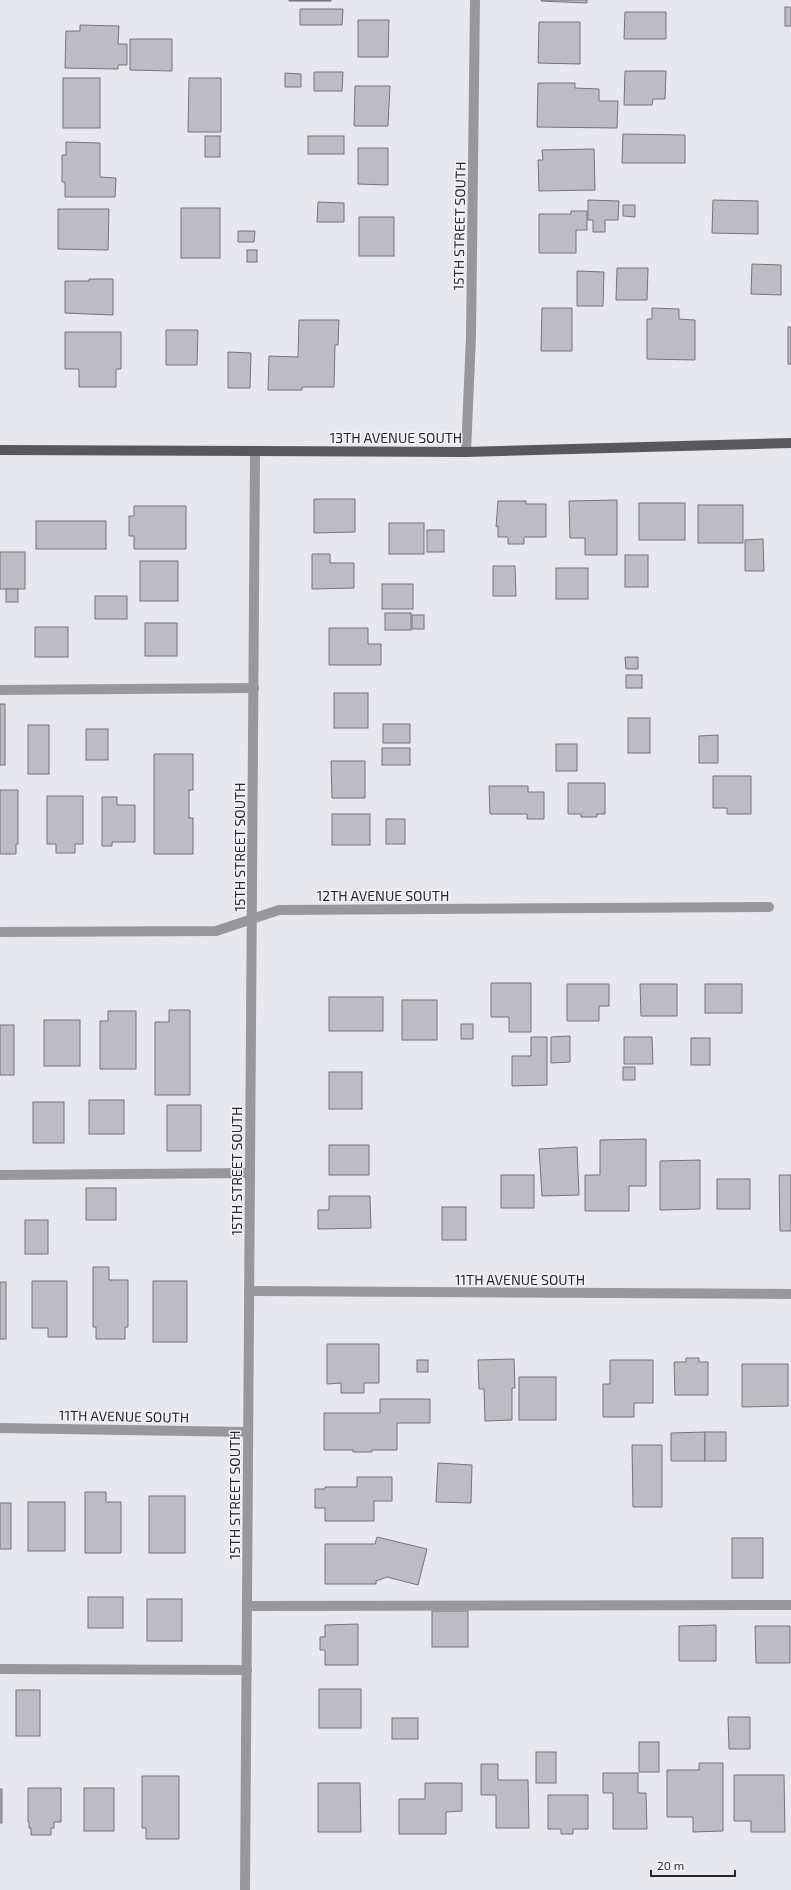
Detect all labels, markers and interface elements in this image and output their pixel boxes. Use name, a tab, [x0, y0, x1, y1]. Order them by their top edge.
street label: 15TH STREET SOUTH	[449, 161, 469, 291]
street label: 13TH AVENUE SOUTH	[330, 429, 462, 446]
street label: 15TH STREET SOUTH	[231, 783, 248, 911]
street label: 12TH AVENUE SOUTH	[317, 887, 449, 904]
street label: 15TH STREET SOUTH	[228, 1107, 245, 1235]
street label: 11TH AVENUE SOUTH	[455, 1271, 585, 1288]
street label: 11TH AVENUE SOUTH	[59, 1406, 189, 1426]
street label: 15TH STREET SOUTH	[226, 1431, 243, 1559]
scale bar	[651, 1852, 735, 1878]
text: 20 m	[657, 1858, 684, 1872]

